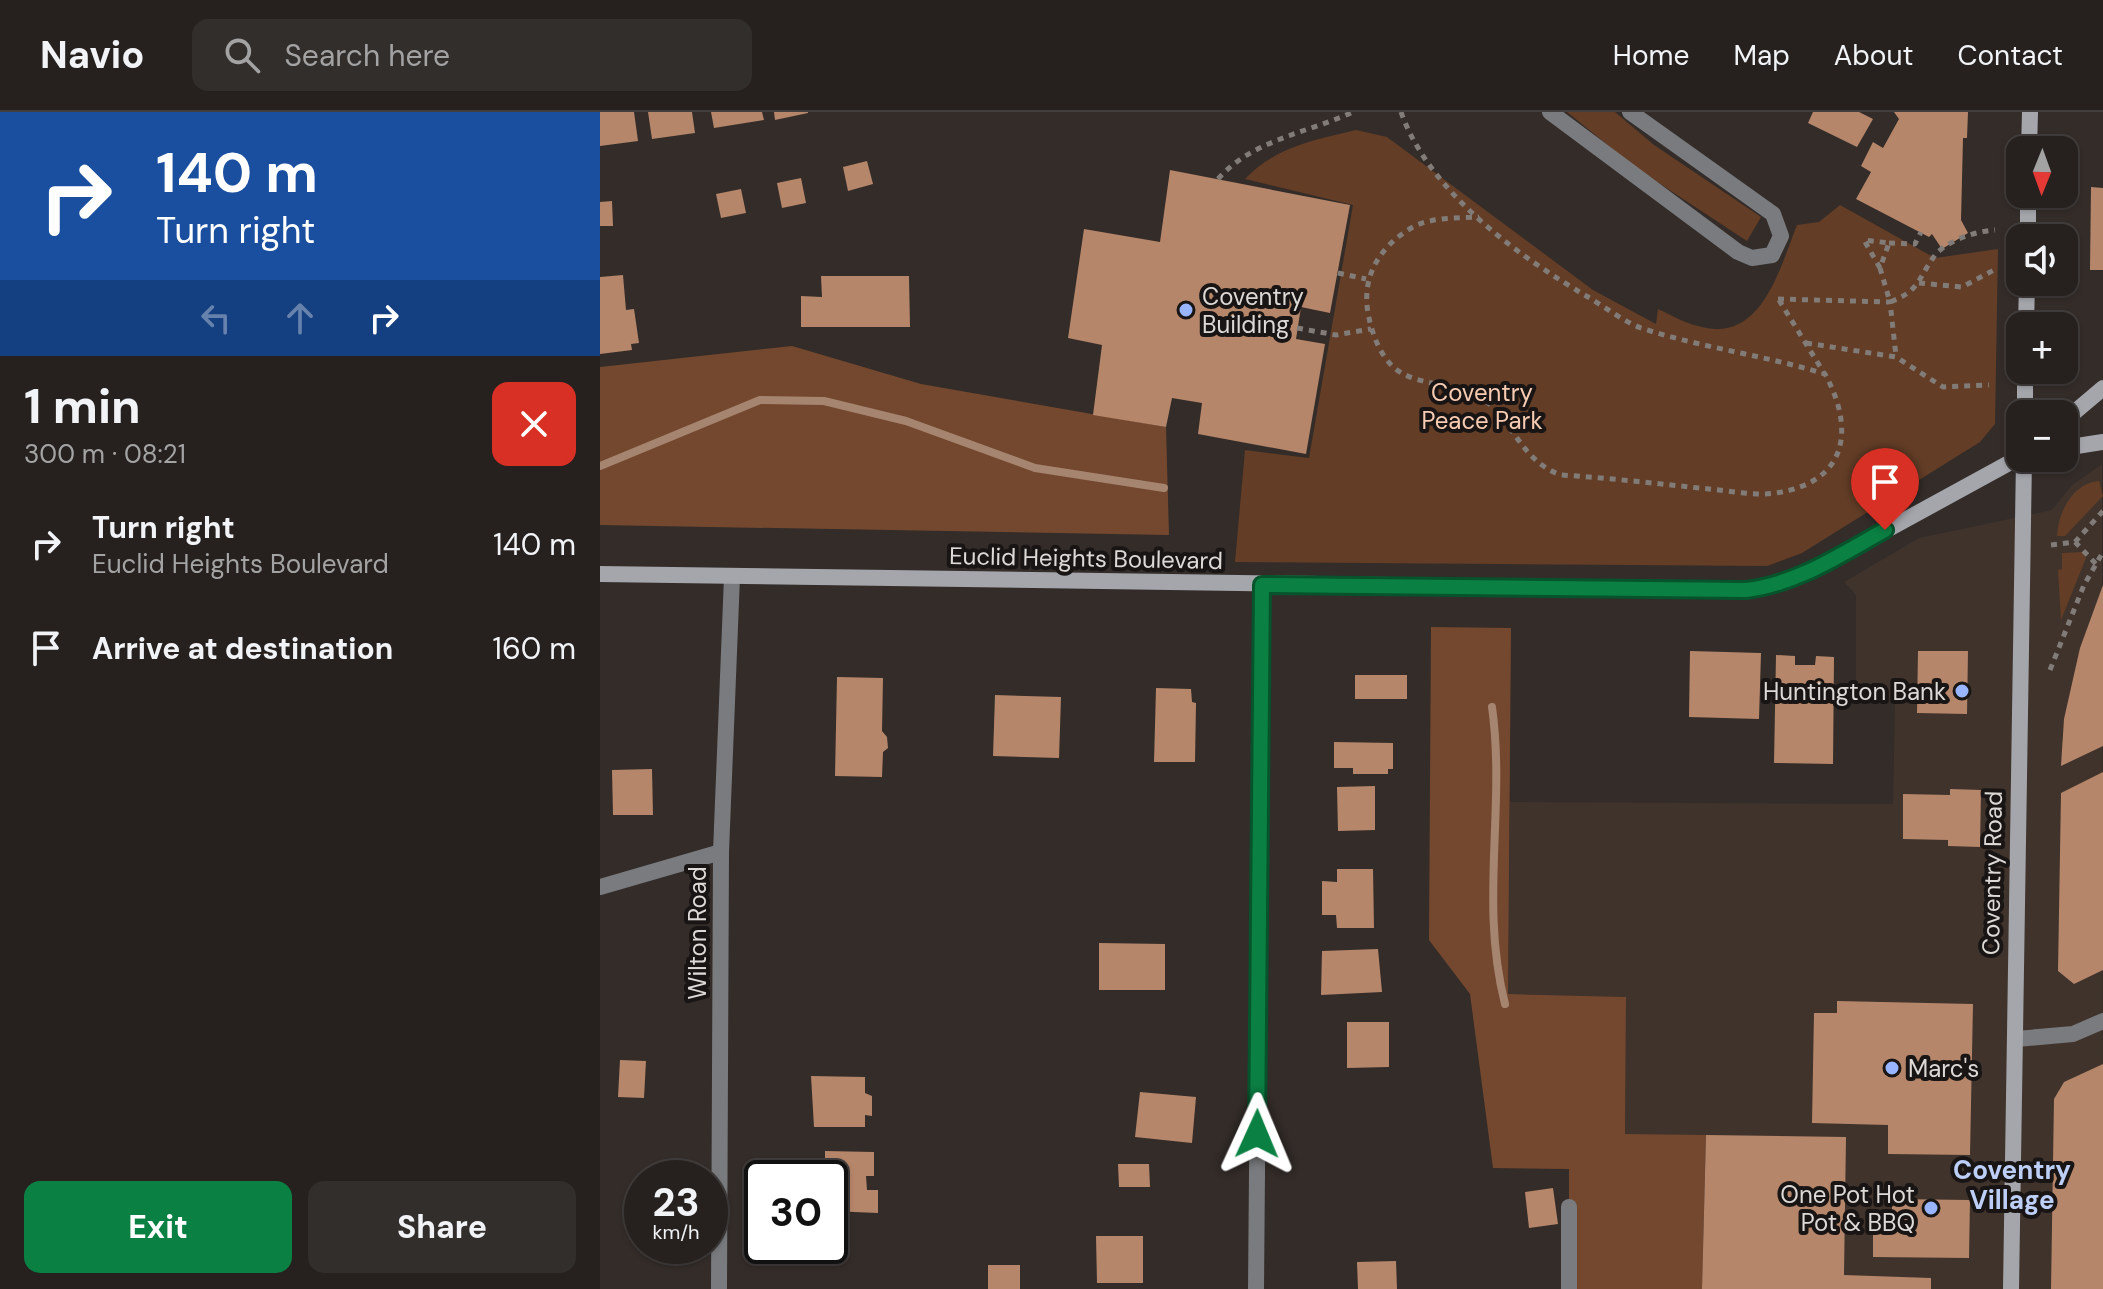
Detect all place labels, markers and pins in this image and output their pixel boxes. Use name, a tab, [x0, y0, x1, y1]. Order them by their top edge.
place label: Coventry Building	[1202, 281, 1304, 340]
marker: Coventry Building	[1177, 301, 1195, 319]
pin	[1851, 448, 1919, 530]
place label: Huntington Bank	[1763, 676, 1946, 707]
marker: Huntington Bank	[1953, 682, 1971, 700]
place label: Marc's	[1908, 1053, 1979, 1084]
marker: Marc's	[1883, 1059, 1901, 1077]
place label: One Pot Hot Pot & BBQ	[1780, 1179, 1915, 1238]
marker: One Pot Hot Pot & BBQ	[1922, 1199, 1940, 1217]

